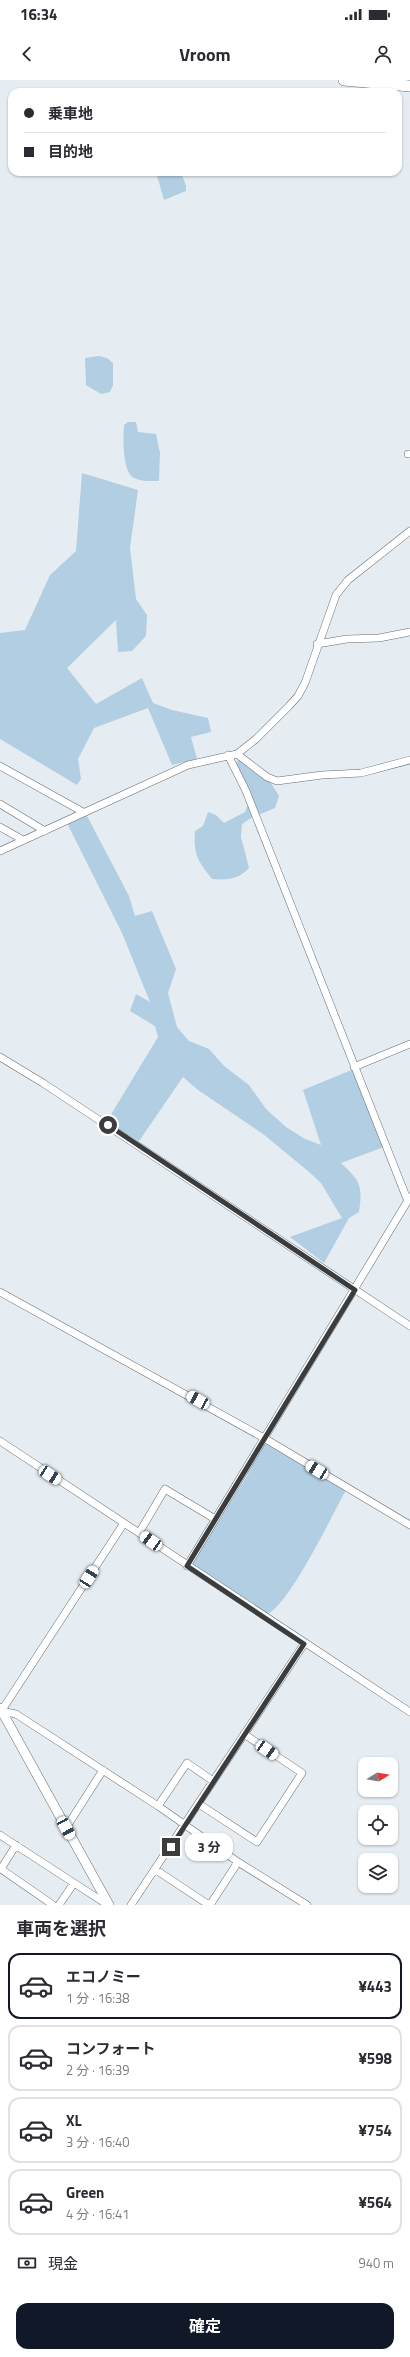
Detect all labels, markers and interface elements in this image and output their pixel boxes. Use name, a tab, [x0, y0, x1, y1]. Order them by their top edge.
text: 16:34	[20, 3, 57, 26]
text: Vroom	[179, 41, 231, 68]
icon: back	[16, 43, 38, 65]
icon: person	[372, 43, 394, 65]
text: 乗車地	[48, 102, 93, 125]
text: 目的地	[48, 140, 93, 163]
route start	[99, 1116, 117, 1134]
car	[185, 1389, 211, 1411]
car	[304, 1459, 330, 1481]
car	[37, 1463, 63, 1487]
car	[138, 1529, 164, 1553]
car	[77, 1564, 101, 1590]
car	[254, 1738, 280, 1762]
north arrow	[358, 1757, 398, 1797]
map controls	[358, 1757, 398, 1893]
button: locate	[358, 1805, 398, 1845]
car	[55, 1815, 77, 1841]
callout: 3 分	[185, 1833, 233, 1861]
text: 3 分	[197, 1837, 221, 1857]
route end	[162, 1838, 180, 1856]
button: layers	[358, 1853, 398, 1893]
text: 車両を選択	[16, 1915, 106, 1942]
text: エコノミー	[66, 1965, 141, 1988]
icon: car	[18, 1968, 54, 2004]
text: ¥443	[358, 1975, 392, 1998]
text: 1 分 · 16:38	[66, 1988, 130, 2008]
text: コンフォート	[66, 2037, 156, 2060]
icon: car	[18, 2040, 54, 2076]
text: ¥598	[358, 2047, 392, 2070]
text: 2 分 · 16:39	[66, 2060, 130, 2080]
text: XL	[66, 2109, 82, 2132]
icon: car	[18, 2112, 54, 2148]
text: ¥754	[358, 2119, 392, 2142]
text: 3 分 · 16:40	[66, 2132, 130, 2152]
text: Green	[66, 2181, 104, 2204]
icon: car	[18, 2184, 54, 2220]
text: ¥564	[358, 2191, 392, 2214]
text: 4 分 · 16:41	[66, 2204, 130, 2224]
icon: cash	[16, 2252, 38, 2274]
text: 現金	[48, 2252, 78, 2275]
text: 940 m	[358, 2253, 394, 2273]
button: 確定	[16, 2303, 394, 2349]

